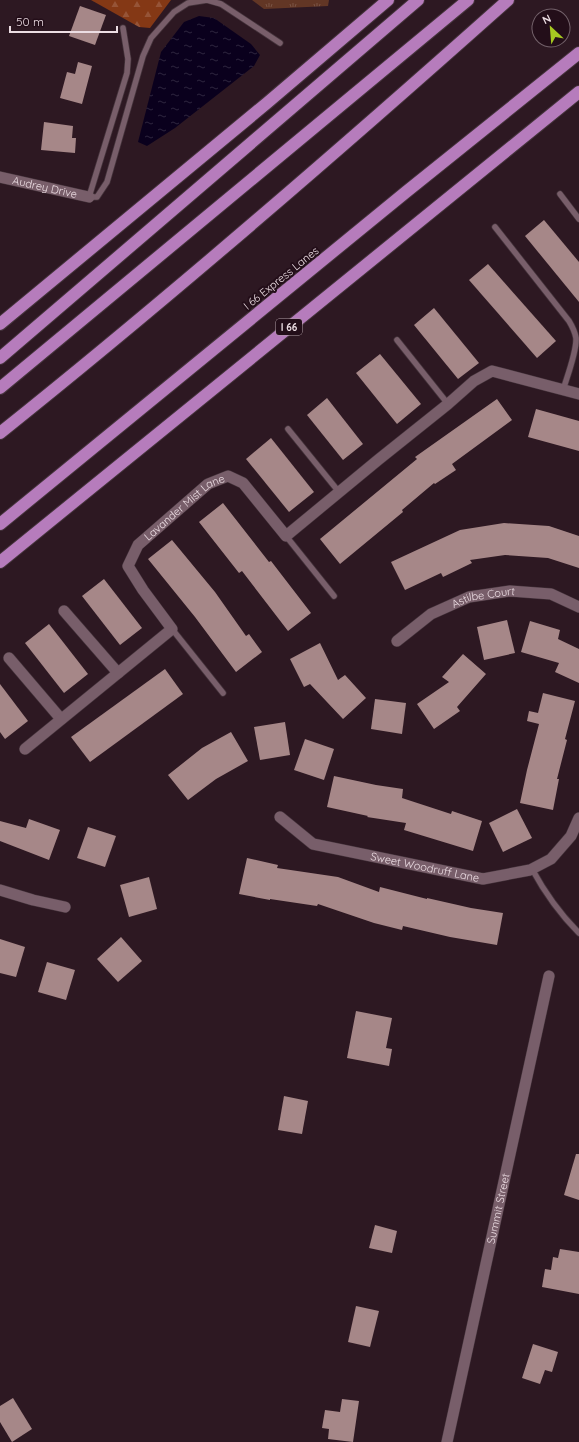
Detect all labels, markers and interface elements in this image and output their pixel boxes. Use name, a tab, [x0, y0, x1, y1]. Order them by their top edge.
scale bar	[10, 8, 117, 34]
north arrow	[531, 8, 571, 48]
text: N	[540, 11, 553, 27]
text: 50 m	[16, 14, 44, 29]
street label: Audrey Drive	[11, 173, 79, 201]
street label: I 66 Express Lanes	[241, 243, 321, 313]
road number: I 66	[276, 319, 302, 335]
street label: Lavander Mist Lane	[141, 471, 227, 544]
street label: Astilbe Court	[449, 584, 516, 611]
street label: Sweet Woodruff Lane	[369, 849, 481, 885]
street label: Summit Street	[484, 1172, 513, 1245]

